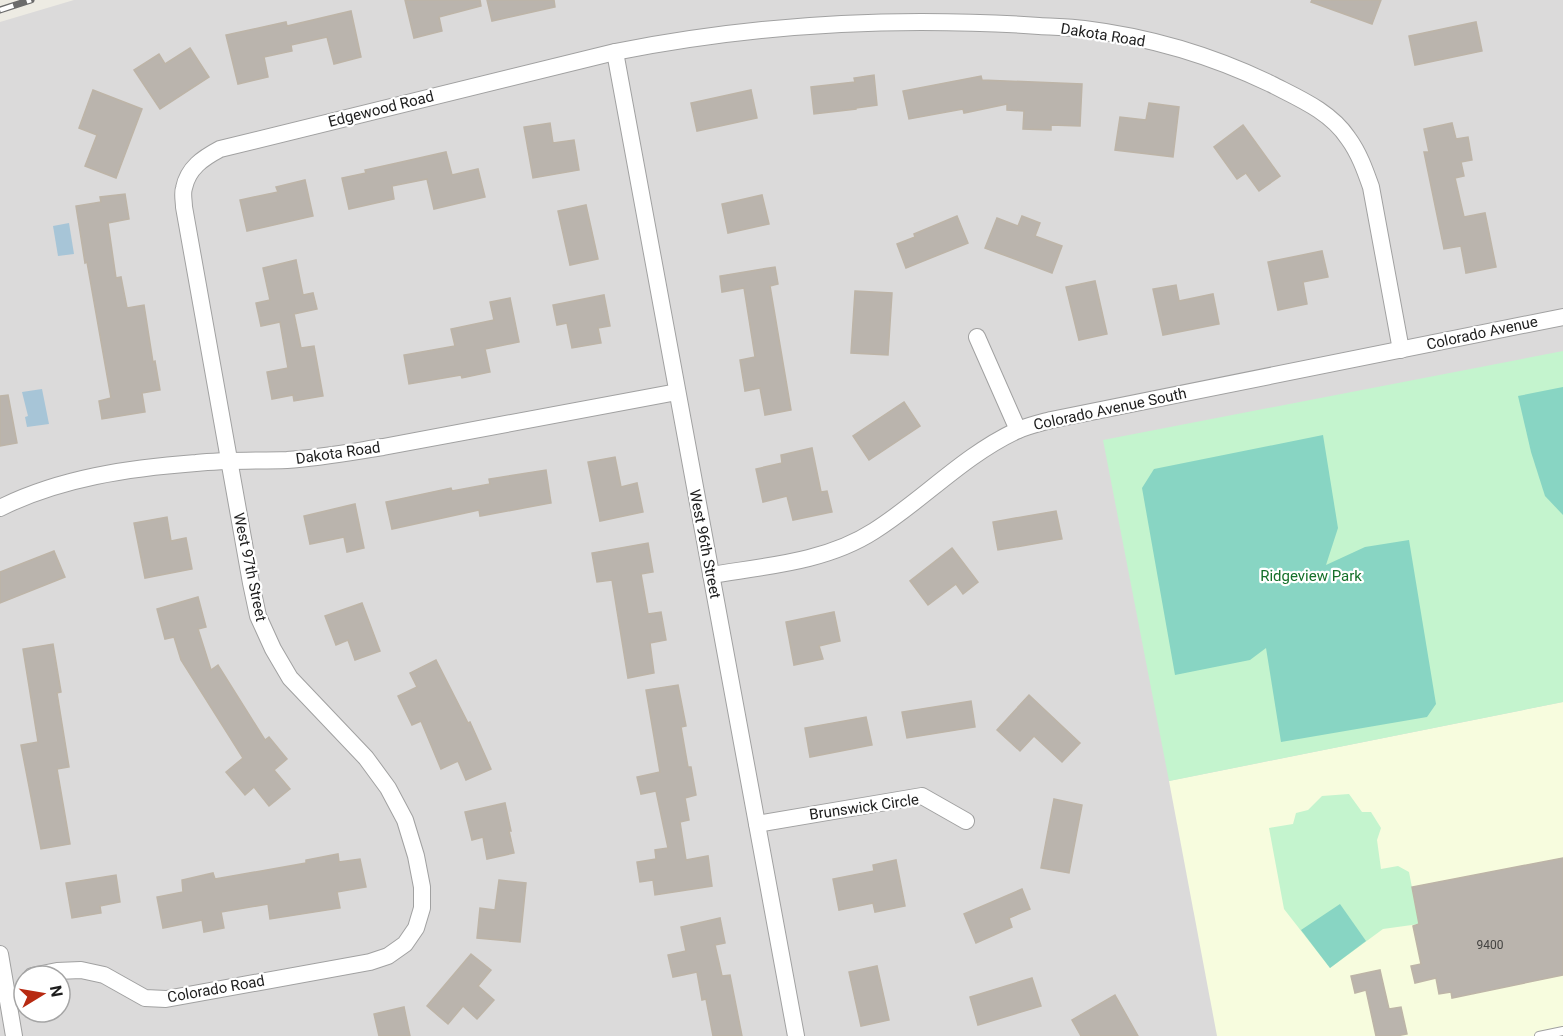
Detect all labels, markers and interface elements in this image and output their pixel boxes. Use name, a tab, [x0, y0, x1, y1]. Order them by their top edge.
street label: Dakota Road	[1059, 19, 1147, 51]
street label: Edgewood Road	[326, 87, 436, 131]
street label: Colorado Avenue	[1425, 312, 1539, 354]
street label: Colorado Avenue South	[1032, 384, 1188, 434]
street label: Dakota Road	[294, 438, 382, 468]
street label: West 96th Street	[686, 488, 724, 600]
street label: West 97th Street	[230, 511, 270, 623]
park label: Ridgeview Park	[1260, 567, 1362, 585]
street label: Brunswick Circle	[808, 790, 920, 824]
house number: 9400	[1477, 938, 1504, 952]
north arrow	[12, 964, 72, 1024]
street label: Colorado Road	[166, 972, 266, 1006]
text: N	[46, 984, 67, 999]

